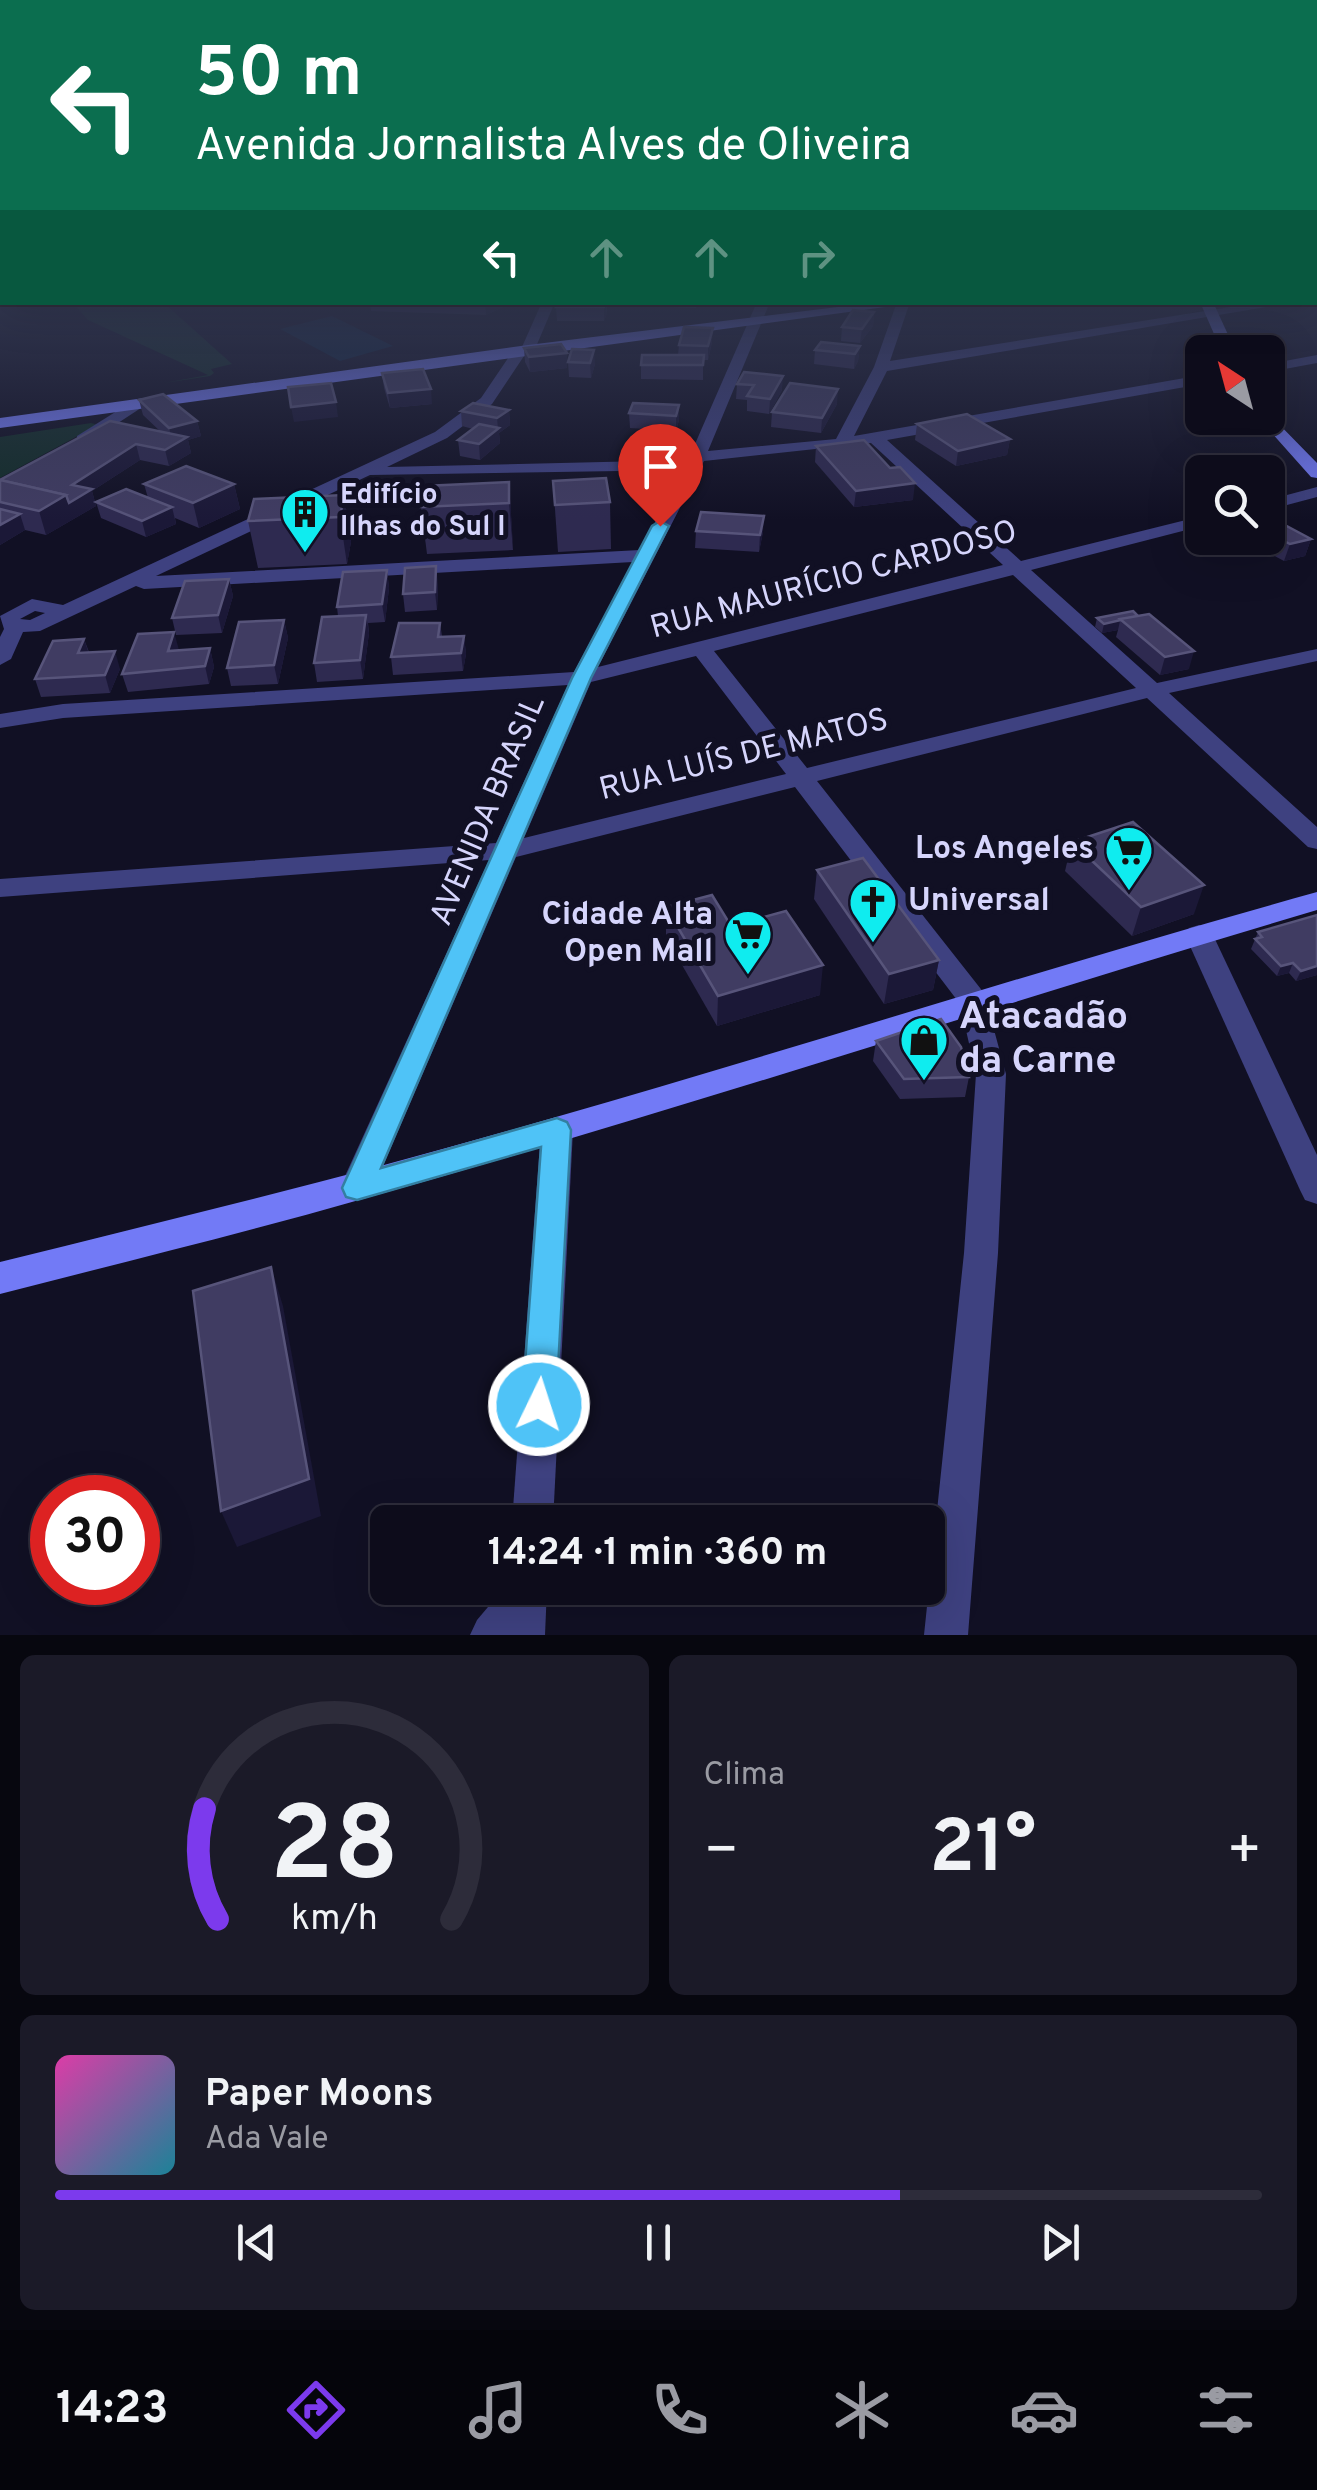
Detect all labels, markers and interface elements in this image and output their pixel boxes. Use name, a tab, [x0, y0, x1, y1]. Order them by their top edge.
text: 50 m	[195, 32, 362, 121]
icon: left	[30, 40, 160, 170]
text: Avenida Jornalista Alves de Oliveira	[195, 119, 911, 176]
icon: left	[474, 230, 529, 285]
icon: ahead	[579, 230, 634, 285]
icon: ahead	[684, 230, 739, 285]
icon: right	[789, 230, 844, 285]
north arrow	[1185, 335, 1285, 435]
map controls	[1185, 335, 1285, 555]
pin	[618, 424, 703, 527]
icon: arrive	[633, 439, 688, 494]
button: search	[1185, 455, 1285, 555]
place label: Edifício Ilhas do Sul I	[340, 478, 506, 546]
building icon: Edifício Ilhas do Sul I	[279, 486, 331, 554]
street label: RUA MAURÍCIO CARDOSO	[646, 511, 1022, 649]
street label: AVENIDA BRASIL	[422, 690, 556, 932]
street label: RUA LUÍS DE MATOS	[595, 699, 893, 811]
supermarket icon: Los Angeles	[1103, 824, 1155, 892]
place label: Los Angeles	[915, 830, 1094, 870]
church icon: Universal	[847, 876, 899, 944]
place label: Universal	[908, 882, 1050, 922]
place label: Cidade Alta Open Mall	[542, 896, 713, 973]
supermarket icon: Cidade Alta Open Mall	[722, 908, 774, 976]
place label: Atacadão da Carne	[959, 994, 1128, 1087]
shop icon: Atacadão da Carne	[898, 1014, 950, 1082]
position arrow	[487, 1353, 591, 1457]
speed limit sign: 30	[30, 1475, 160, 1605]
text: 14:24 · 1 min · 360 m	[488, 1530, 827, 1579]
text: Clima	[704, 1756, 785, 1796]
text: 28	[270, 1785, 399, 1917]
text: 21°	[929, 1804, 1036, 1899]
text: −	[704, 1818, 739, 1888]
text: +	[1227, 1818, 1262, 1888]
text: km/h	[291, 1897, 378, 1943]
text: Paper Moons	[205, 2071, 434, 2120]
text: Ada Vale	[205, 2120, 329, 2160]
icon: previous	[229, 2215, 284, 2270]
icon: pause	[631, 2215, 686, 2270]
icon: next	[1033, 2215, 1088, 2270]
icon: directions	[281, 2375, 351, 2445]
icon: music	[463, 2375, 533, 2445]
icon: phone	[645, 2375, 715, 2445]
icon: climate	[827, 2375, 897, 2445]
icon: car	[1009, 2375, 1079, 2445]
icon: filters	[1191, 2375, 1261, 2445]
text: 14:23	[56, 2382, 168, 2439]

